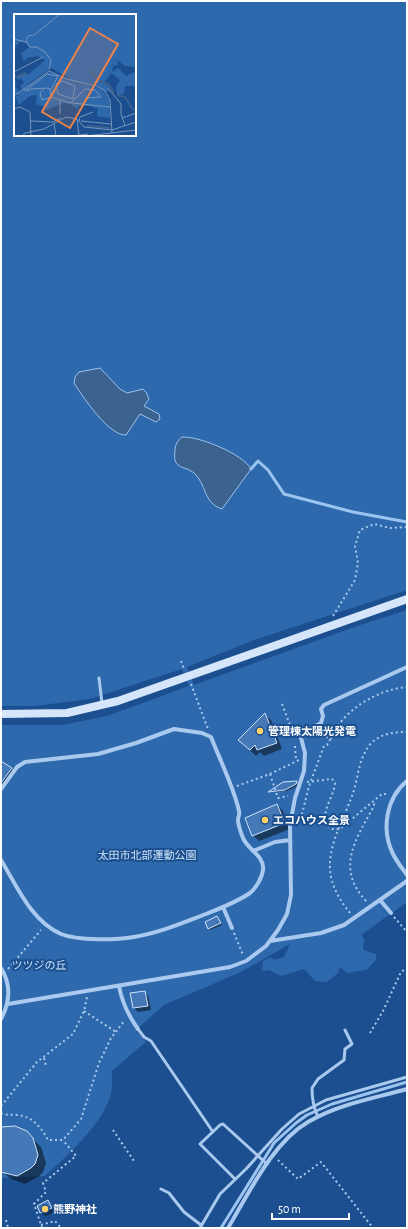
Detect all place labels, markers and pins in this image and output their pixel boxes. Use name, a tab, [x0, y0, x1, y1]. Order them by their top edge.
place label: 管理棟太陽光発電	[268, 725, 356, 737]
marker: 管理棟太陽光発電	[255, 726, 265, 736]
marker: エコハウス全景	[260, 815, 270, 825]
place label: エコハウス全景	[273, 815, 350, 826]
place label: 熊野神社	[53, 1203, 97, 1215]
marker: 熊野神社	[40, 1204, 50, 1214]

